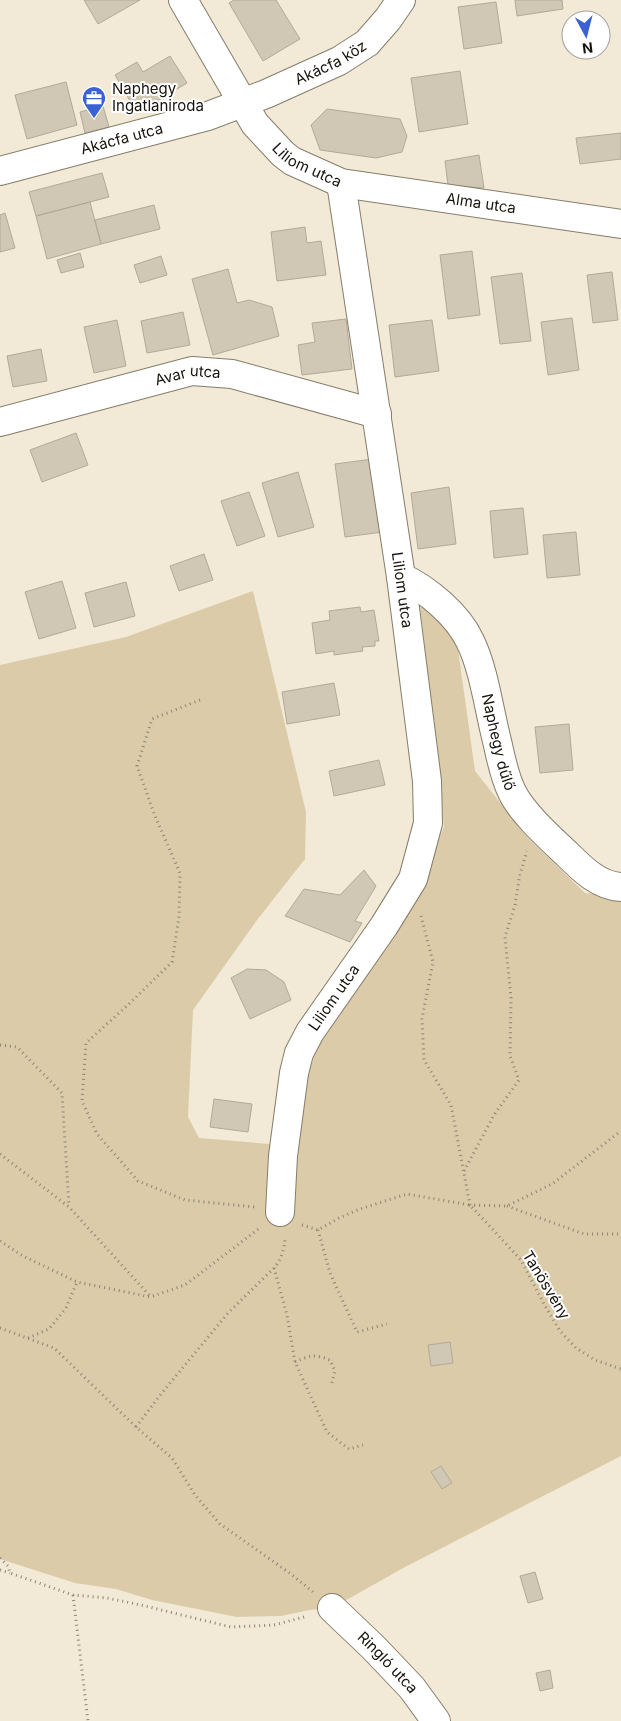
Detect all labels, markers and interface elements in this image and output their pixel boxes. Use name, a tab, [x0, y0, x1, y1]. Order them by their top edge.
north arrow	[561, 10, 611, 60]
street label: Akácfa köz	[292, 36, 370, 89]
text: N	[581, 39, 594, 57]
place label: Naphegy Ingatlaniroda	[112, 79, 204, 115]
office icon: Naphegy Ingatlaniroda	[81, 85, 107, 119]
street label: Akácfa utca	[78, 118, 165, 158]
street label: Liliom utca	[268, 139, 345, 191]
street label: Alma utca	[445, 188, 517, 218]
street label: Avar utca	[153, 361, 221, 389]
street label: Liliom utca	[388, 551, 417, 629]
street label: Naphegy dűlő	[478, 692, 520, 793]
street label: Liliom utca	[304, 961, 363, 1034]
street label: Tanösvény	[519, 1247, 575, 1323]
street label: Ringló utca	[354, 1627, 423, 1697]

